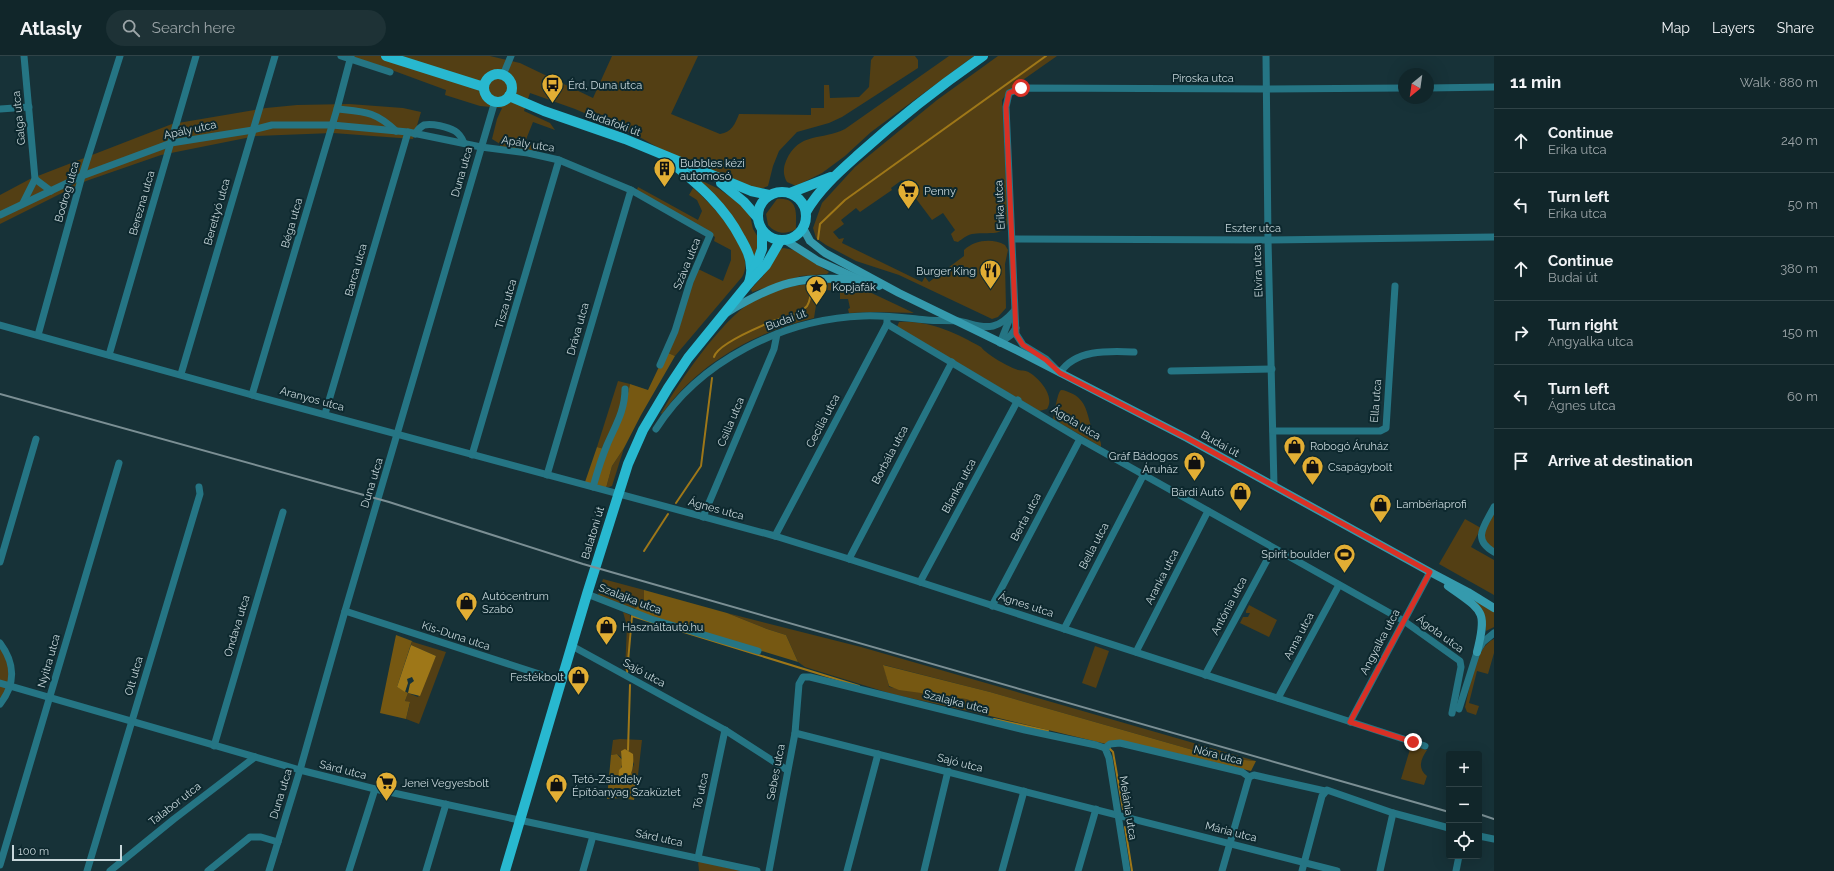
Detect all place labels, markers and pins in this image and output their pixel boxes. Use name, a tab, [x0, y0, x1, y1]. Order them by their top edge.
bus stop icon: Érd, Duna utca	[539, 72, 565, 105]
place label: Érd, Duna utca	[568, 78, 642, 92]
building icon: Bubbles kézi automosó	[651, 156, 677, 189]
place label: Bubbles kézi automosó	[680, 157, 745, 183]
supermarket icon: Penny	[895, 178, 921, 211]
place label: Penny	[924, 185, 956, 198]
restaurant icon: Burger King	[978, 258, 1004, 291]
place label: Burger King	[916, 265, 976, 278]
place icon: Kopjafák	[804, 274, 830, 307]
place label: Kopjafák	[832, 281, 876, 294]
shop icon: Robogó Áruház	[1281, 433, 1307, 466]
place label: Robogó Áruház	[1310, 439, 1389, 453]
shop icon: Gráf Bádogos Áruház	[1181, 449, 1207, 482]
place label: Gráf Bádogos Áruház	[1109, 450, 1179, 476]
shop icon: Csapágybolt	[1299, 454, 1325, 487]
place label: Csapágybolt	[1328, 461, 1393, 474]
shop icon: Bárdi Autó	[1227, 479, 1253, 512]
place label: Bárdi Autó	[1171, 486, 1224, 499]
shop icon: Lambériaprofi	[1367, 491, 1393, 524]
place label: Lambériaprofi	[1396, 498, 1466, 511]
sports icon: Spirit boulder	[1332, 541, 1358, 574]
place label: Spirit boulder	[1261, 548, 1330, 561]
shop icon: Autócentrum Szabó	[453, 589, 479, 622]
place label: Autócentrum Szabó	[482, 590, 549, 616]
shop icon: Használtautó.hu	[594, 614, 620, 647]
place label: Használtautó.hu	[622, 621, 703, 634]
shop icon: Festékbolt	[566, 664, 592, 697]
place label: Festékbolt	[510, 671, 564, 684]
supermarket icon: Jenei Vegyesbolt	[373, 770, 399, 803]
shop icon: Tető-Zsindely Építőanyag Szaküzlet	[543, 772, 569, 805]
place label: Tető-Zsindely Építőanyag Szaküzlet	[572, 773, 681, 799]
place label: Jenei Vegyesbolt	[402, 777, 489, 790]

